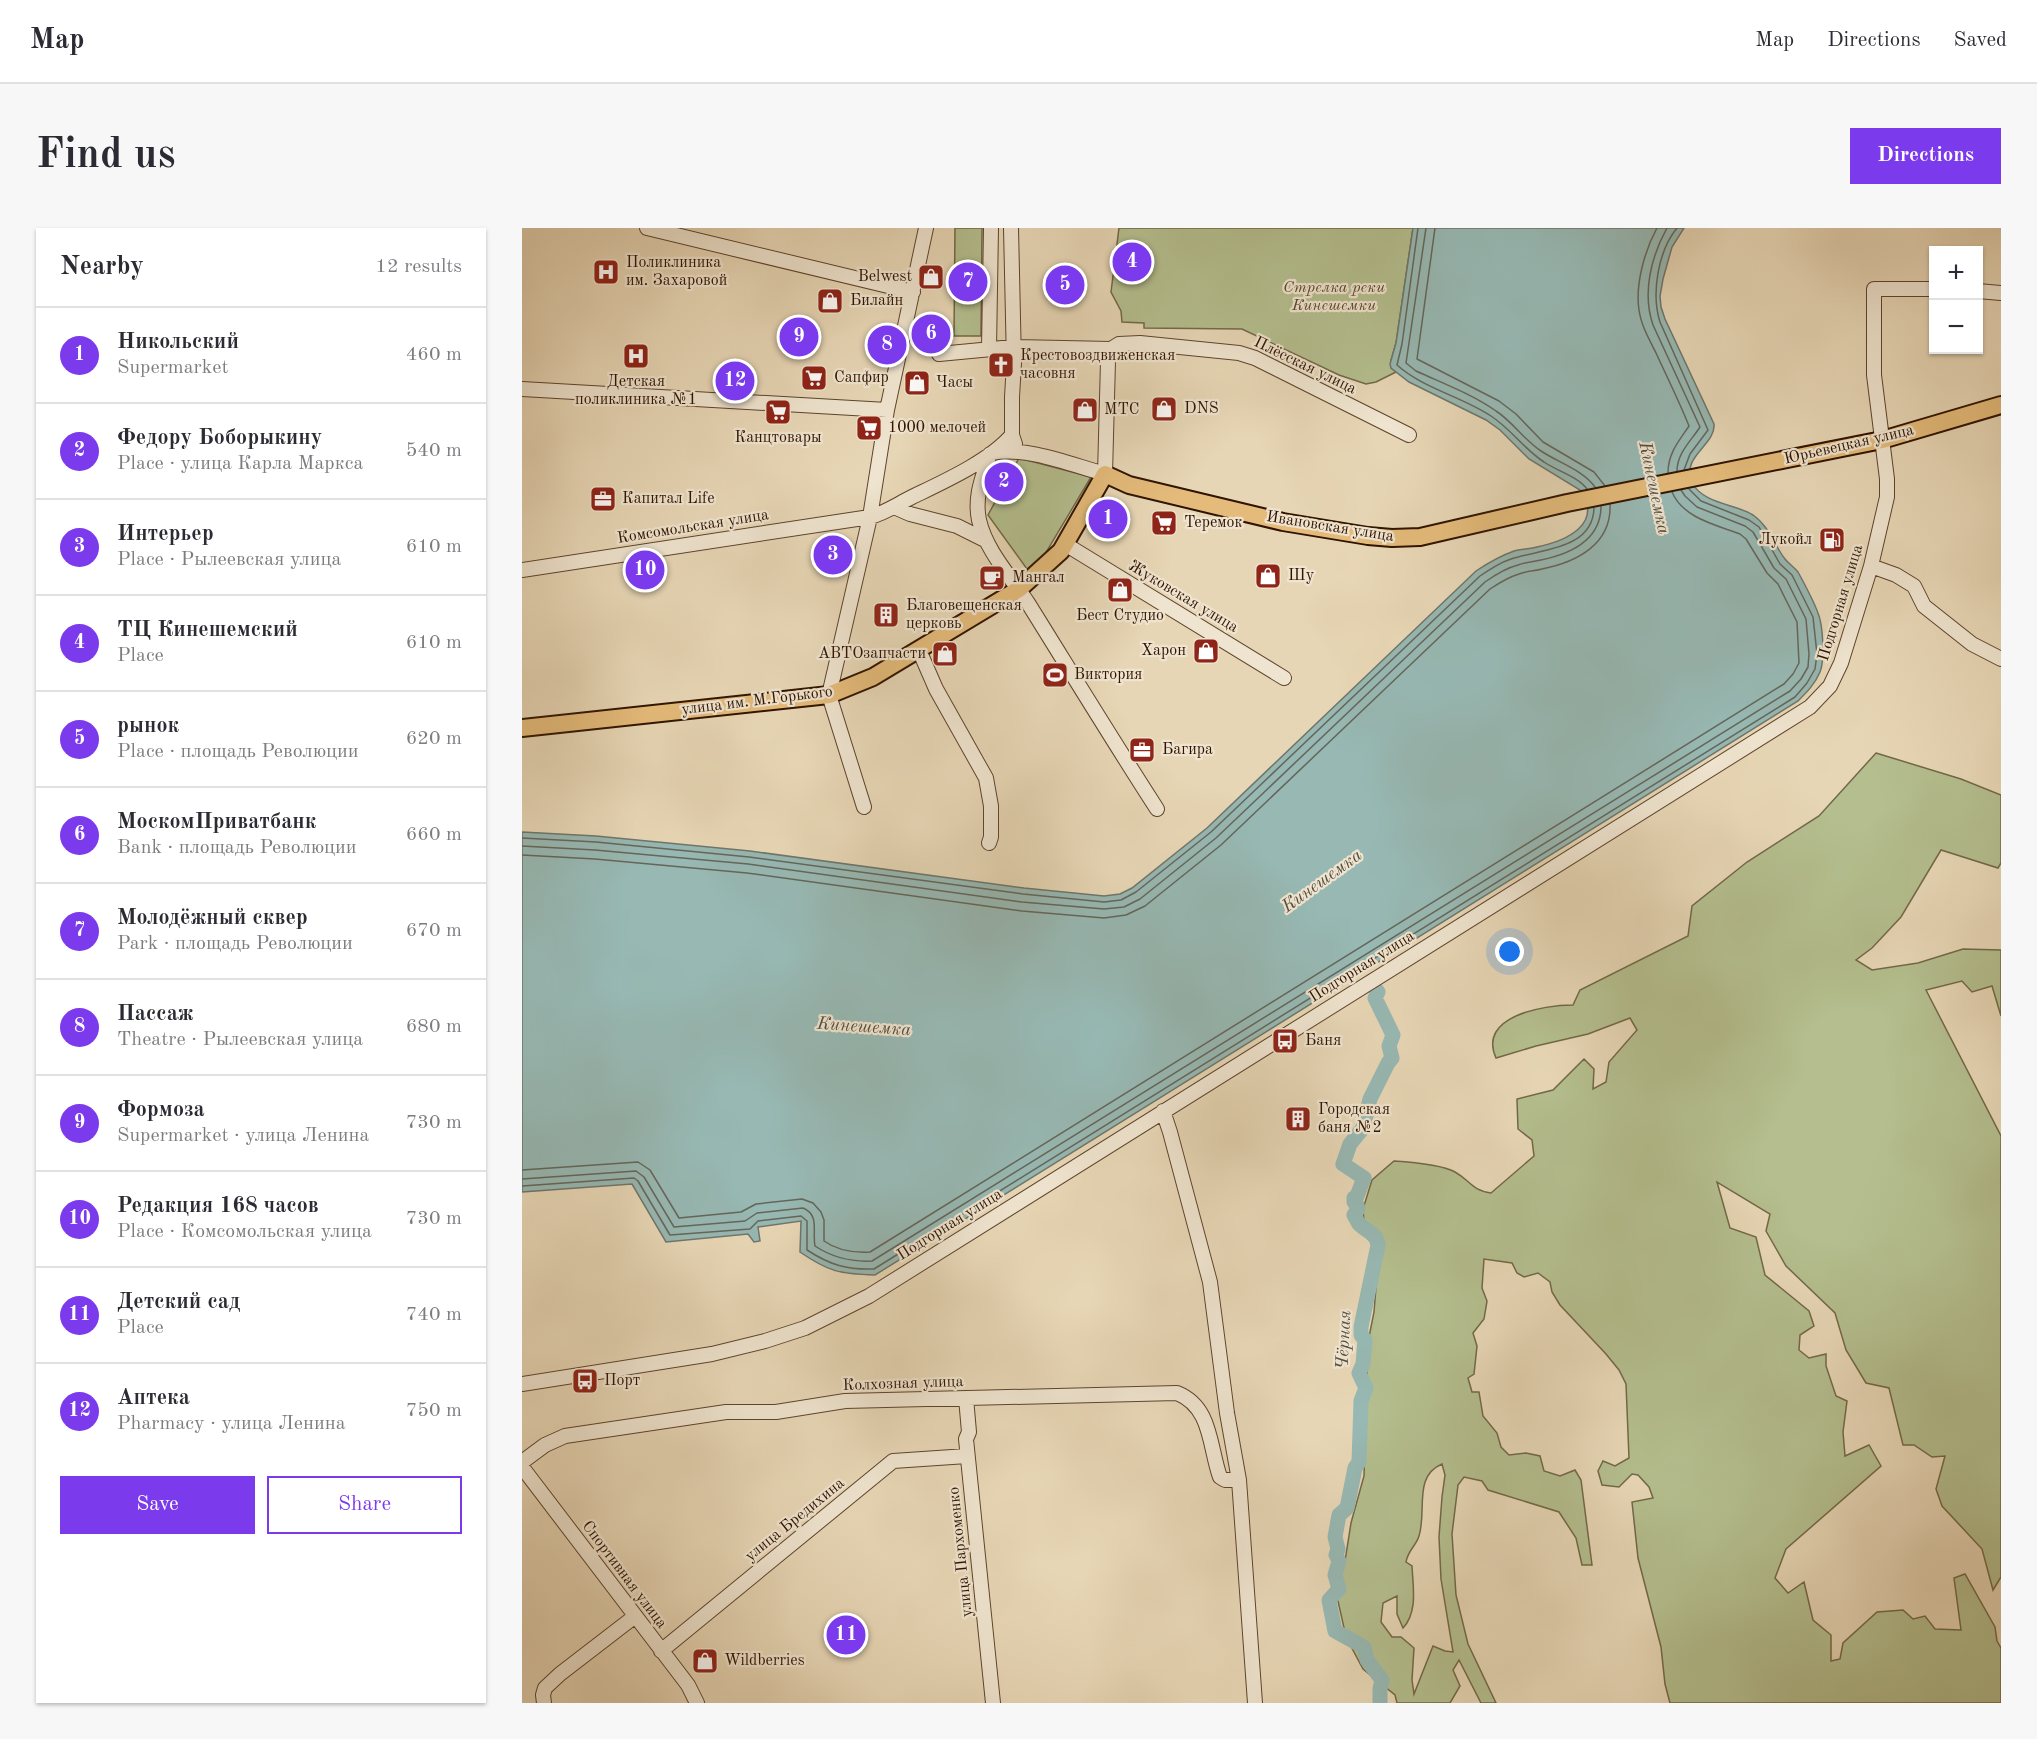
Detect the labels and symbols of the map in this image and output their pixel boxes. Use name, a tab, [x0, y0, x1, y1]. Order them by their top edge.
pin: 4	[1112, 240, 1152, 285]
place label: Поликлиника им. Захаровой	[626, 255, 727, 289]
hospital icon: Поликлиника им. Захаровой	[591, 257, 621, 287]
pin: 7	[948, 260, 988, 304]
shop icon: Belwest	[916, 262, 946, 292]
pin: 5	[1046, 262, 1084, 308]
place label: Belwest	[858, 269, 912, 285]
park label: Стрелка реки Кинешемки	[1283, 280, 1385, 314]
shop icon: Билайн	[815, 286, 845, 316]
place label: Билайн	[850, 293, 904, 309]
pin: 6	[912, 312, 950, 356]
pin: 9	[780, 314, 818, 360]
pin: 8	[868, 322, 907, 368]
street label: Плёсская улица	[1251, 334, 1359, 398]
hospital icon: Детская поликлиника №1	[621, 341, 651, 371]
place label: Крестовоздвиженская часовня	[1020, 348, 1175, 382]
church icon: Крестовоздвиженская часовня	[986, 350, 1016, 380]
pin: 12	[716, 358, 754, 404]
supermarket icon: Сапфир	[799, 363, 829, 393]
shop icon: Часы	[902, 368, 932, 398]
place label: Сапфир	[834, 370, 889, 386]
place label: Детская поликлиника №1	[575, 374, 697, 408]
place label: Часы	[936, 375, 973, 391]
shop icon: DNS	[1149, 394, 1179, 424]
shop icon: МТС	[1070, 395, 1100, 425]
supermarket icon: Канцтовары	[763, 397, 793, 427]
place label: DNS	[1184, 401, 1219, 417]
place label: МТС	[1104, 402, 1140, 418]
supermarket icon: 1000 мелочей	[854, 413, 884, 443]
place label: 1000 мелочей	[888, 420, 986, 436]
street label: Юрьевецкая улица	[1783, 422, 1915, 468]
place label: Канцтовары	[734, 430, 822, 446]
water label: Кинешемка	[1635, 439, 1673, 536]
pin: 2	[984, 460, 1024, 504]
office icon: Капитал Life	[588, 484, 618, 514]
place label: Капитал Life	[622, 491, 715, 507]
pin: 1	[1088, 496, 1128, 542]
street label: Комсомольская улица	[616, 507, 770, 547]
supermarket icon: Теремок	[1149, 508, 1179, 538]
street label: Ивановская улица	[1265, 509, 1395, 545]
place label: Теремок	[1184, 515, 1243, 531]
fuel station icon: Лукойл	[1817, 525, 1847, 555]
pin: 3	[814, 532, 852, 578]
place label: Лукойл	[1758, 532, 1812, 548]
street label: Подгорная улица	[1816, 543, 1866, 663]
pin: 10	[626, 548, 664, 592]
street label: Жуковская улица	[1125, 558, 1241, 636]
shop icon: Шу	[1253, 561, 1283, 591]
cafe icon: Мангал	[977, 563, 1007, 593]
place label: Шу	[1288, 568, 1315, 584]
place label: Мангал	[1012, 570, 1065, 586]
shop icon: Бест Студио	[1105, 575, 1135, 605]
place label: Благовещенская церковь	[906, 598, 1022, 632]
building icon: Благовещенская церковь	[871, 600, 901, 630]
place label: Бест Студио	[1076, 608, 1164, 624]
shop icon: Харон	[1191, 636, 1221, 666]
shop icon: АВТОзапчасти	[930, 639, 960, 669]
place label: Харон	[1141, 643, 1186, 659]
place label: АВТОзапчасти	[818, 646, 926, 662]
sports icon: Виктория	[1040, 660, 1070, 690]
place label: Виктория	[1074, 667, 1142, 683]
street label: улица им. М.Горького	[680, 684, 834, 718]
office icon: Багира	[1127, 735, 1157, 765]
place label: Багира	[1162, 742, 1213, 758]
water label: Кинешемка	[1278, 846, 1366, 917]
street label: Подгорная улица	[1307, 928, 1417, 1006]
your location	[1495, 937, 1524, 966]
water label: Кинешемка	[815, 1015, 912, 1039]
bus stop icon: Баня	[1270, 1026, 1300, 1056]
place label: Баня	[1305, 1033, 1341, 1049]
place label: Городская баня №2	[1318, 1102, 1390, 1136]
building icon: Городская баня №2	[1283, 1104, 1313, 1134]
street label: Подгорная улица	[895, 1186, 1005, 1264]
water label: Чёрная	[1333, 1309, 1355, 1370]
bus stop icon: Порт	[570, 1366, 600, 1396]
place label: Порт	[604, 1373, 640, 1389]
street label: Колхозная улица	[842, 1374, 964, 1394]
street label: улица Бредихина	[742, 1475, 848, 1565]
street label: улица Пархоменко	[946, 1486, 976, 1618]
street label: Спортивная улица	[579, 1518, 670, 1632]
pin: 11	[826, 1612, 866, 1658]
shop icon: Wildberries	[690, 1646, 720, 1676]
place label: Wildberries	[724, 1653, 805, 1669]

